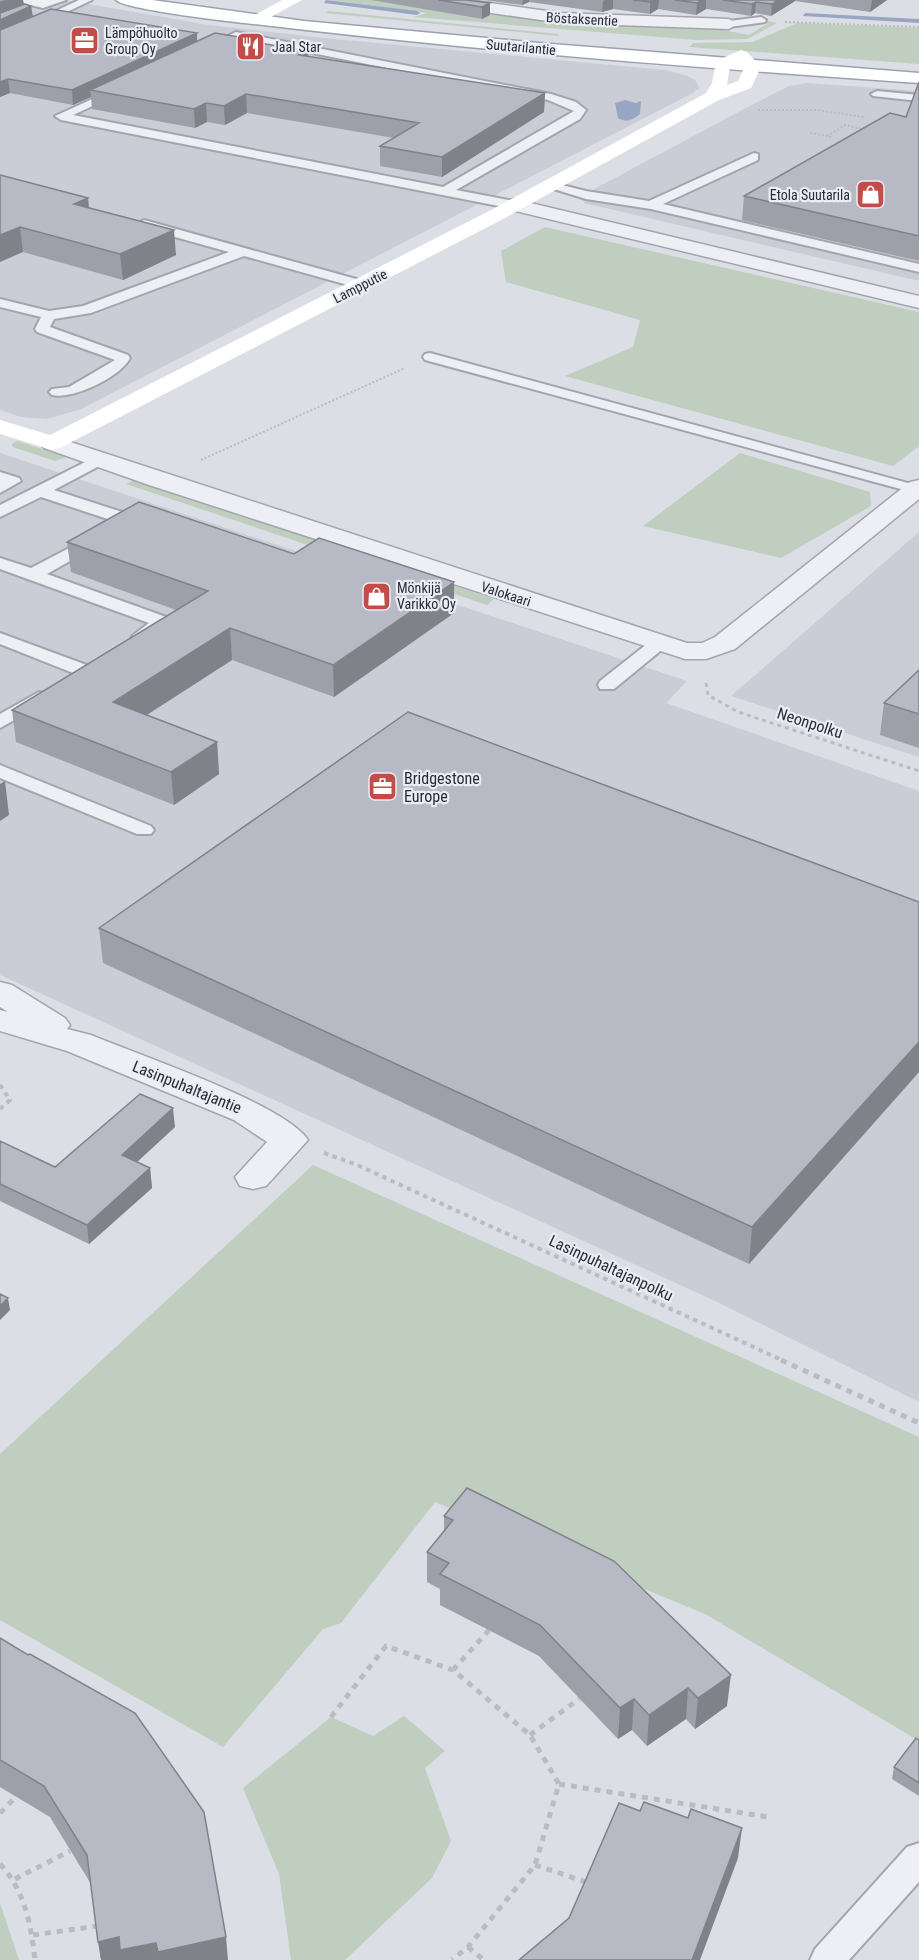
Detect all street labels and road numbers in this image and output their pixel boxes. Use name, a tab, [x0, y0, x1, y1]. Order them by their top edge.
street label: Böstaksentie	[546, 9, 619, 29]
street label: Suutarilantie	[486, 36, 557, 58]
street label: Lampputie	[330, 265, 390, 306]
street label: Valokaari	[479, 578, 533, 610]
street label: Neonpolku	[775, 703, 845, 743]
street label: Lasinpuhaltajantie	[130, 1056, 244, 1118]
street label: Lasinpuhaltajanpolku	[546, 1231, 676, 1305]

